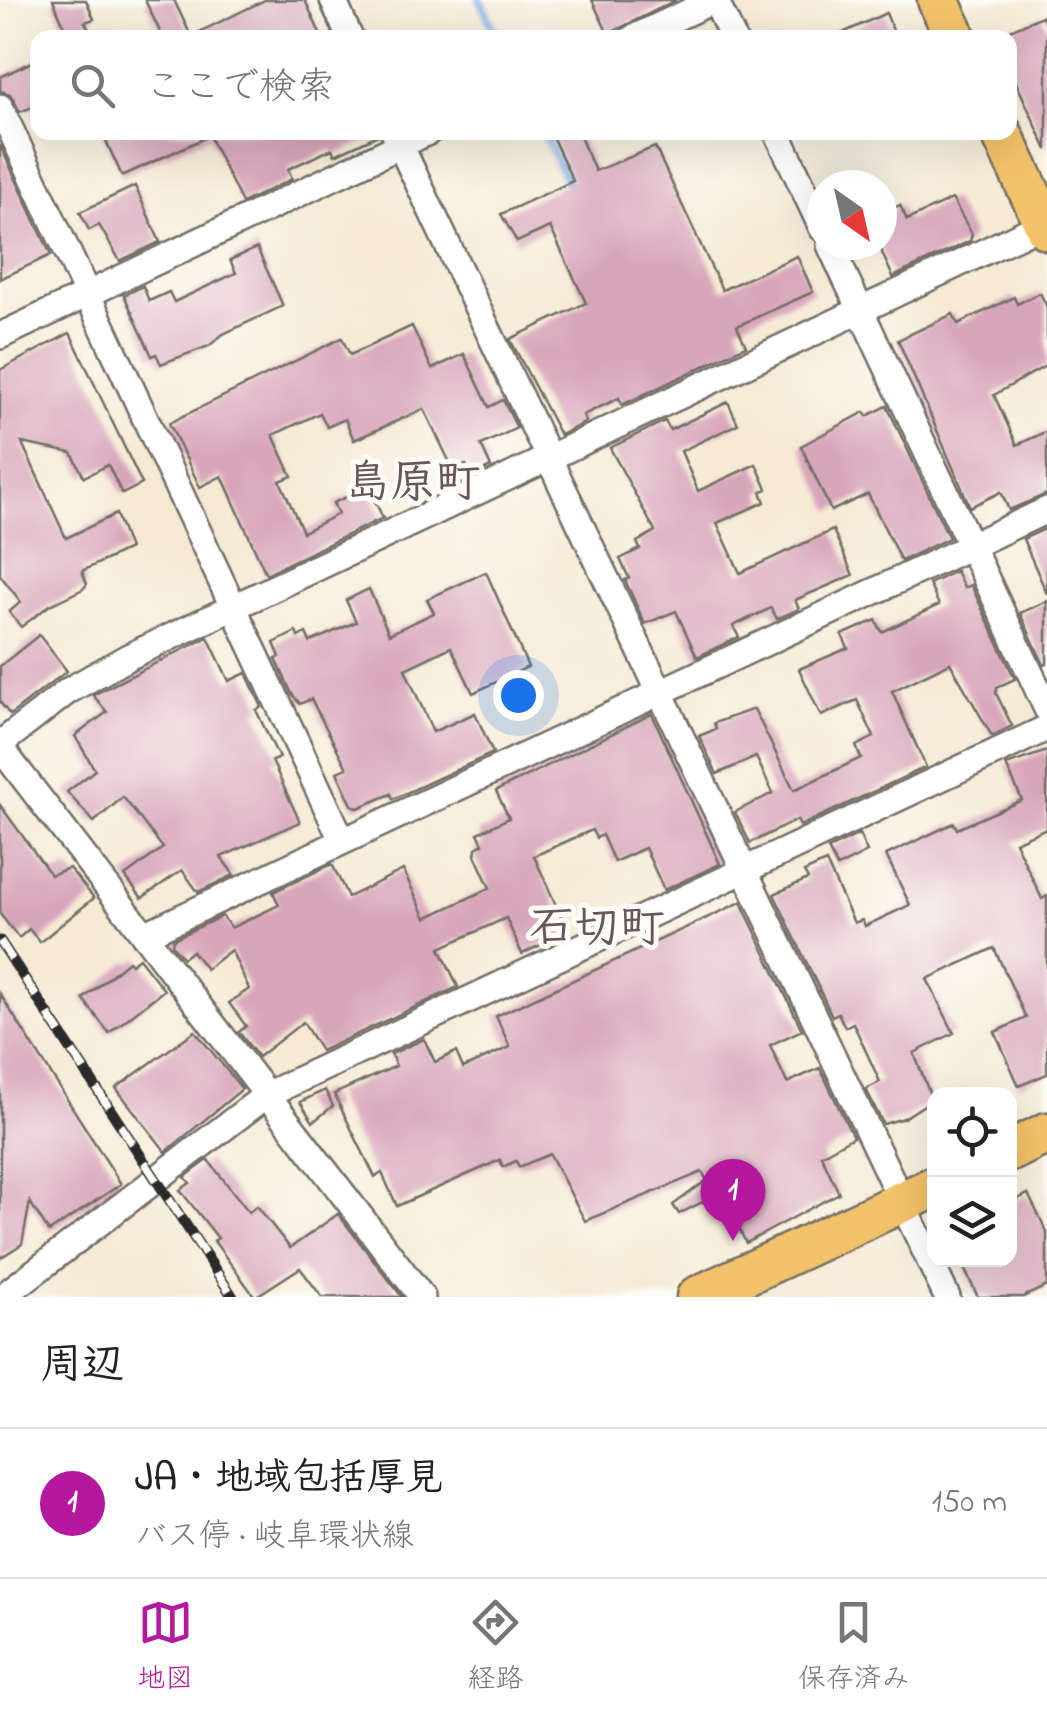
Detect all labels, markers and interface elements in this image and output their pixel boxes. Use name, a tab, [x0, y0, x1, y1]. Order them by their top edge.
search box	[30, 30, 1017, 140]
icon: search	[65, 58, 120, 113]
text: ここで検索	[145, 61, 335, 117]
north arrow	[807, 170, 897, 260]
district label: 島原町	[345, 452, 481, 518]
your location	[493, 670, 544, 721]
district label: 石切町	[529, 897, 665, 963]
map controls	[927, 1087, 1017, 1267]
button: locate	[927, 1087, 1017, 1177]
pin: 1	[700, 1158, 766, 1241]
button: layers	[927, 1177, 1017, 1267]
text: 周辺	[40, 1336, 124, 1397]
text: JA・地域包括厚見	[135, 1452, 443, 1508]
text: 1	[67, 1480, 78, 1527]
text: 150 m	[932, 1480, 1007, 1527]
text: バス停 · 岐阜環状線	[135, 1514, 414, 1561]
tab: 地図	[137, 1595, 193, 1701]
tab: 経路	[467, 1595, 524, 1701]
tab: 保存済み	[798, 1595, 910, 1701]

